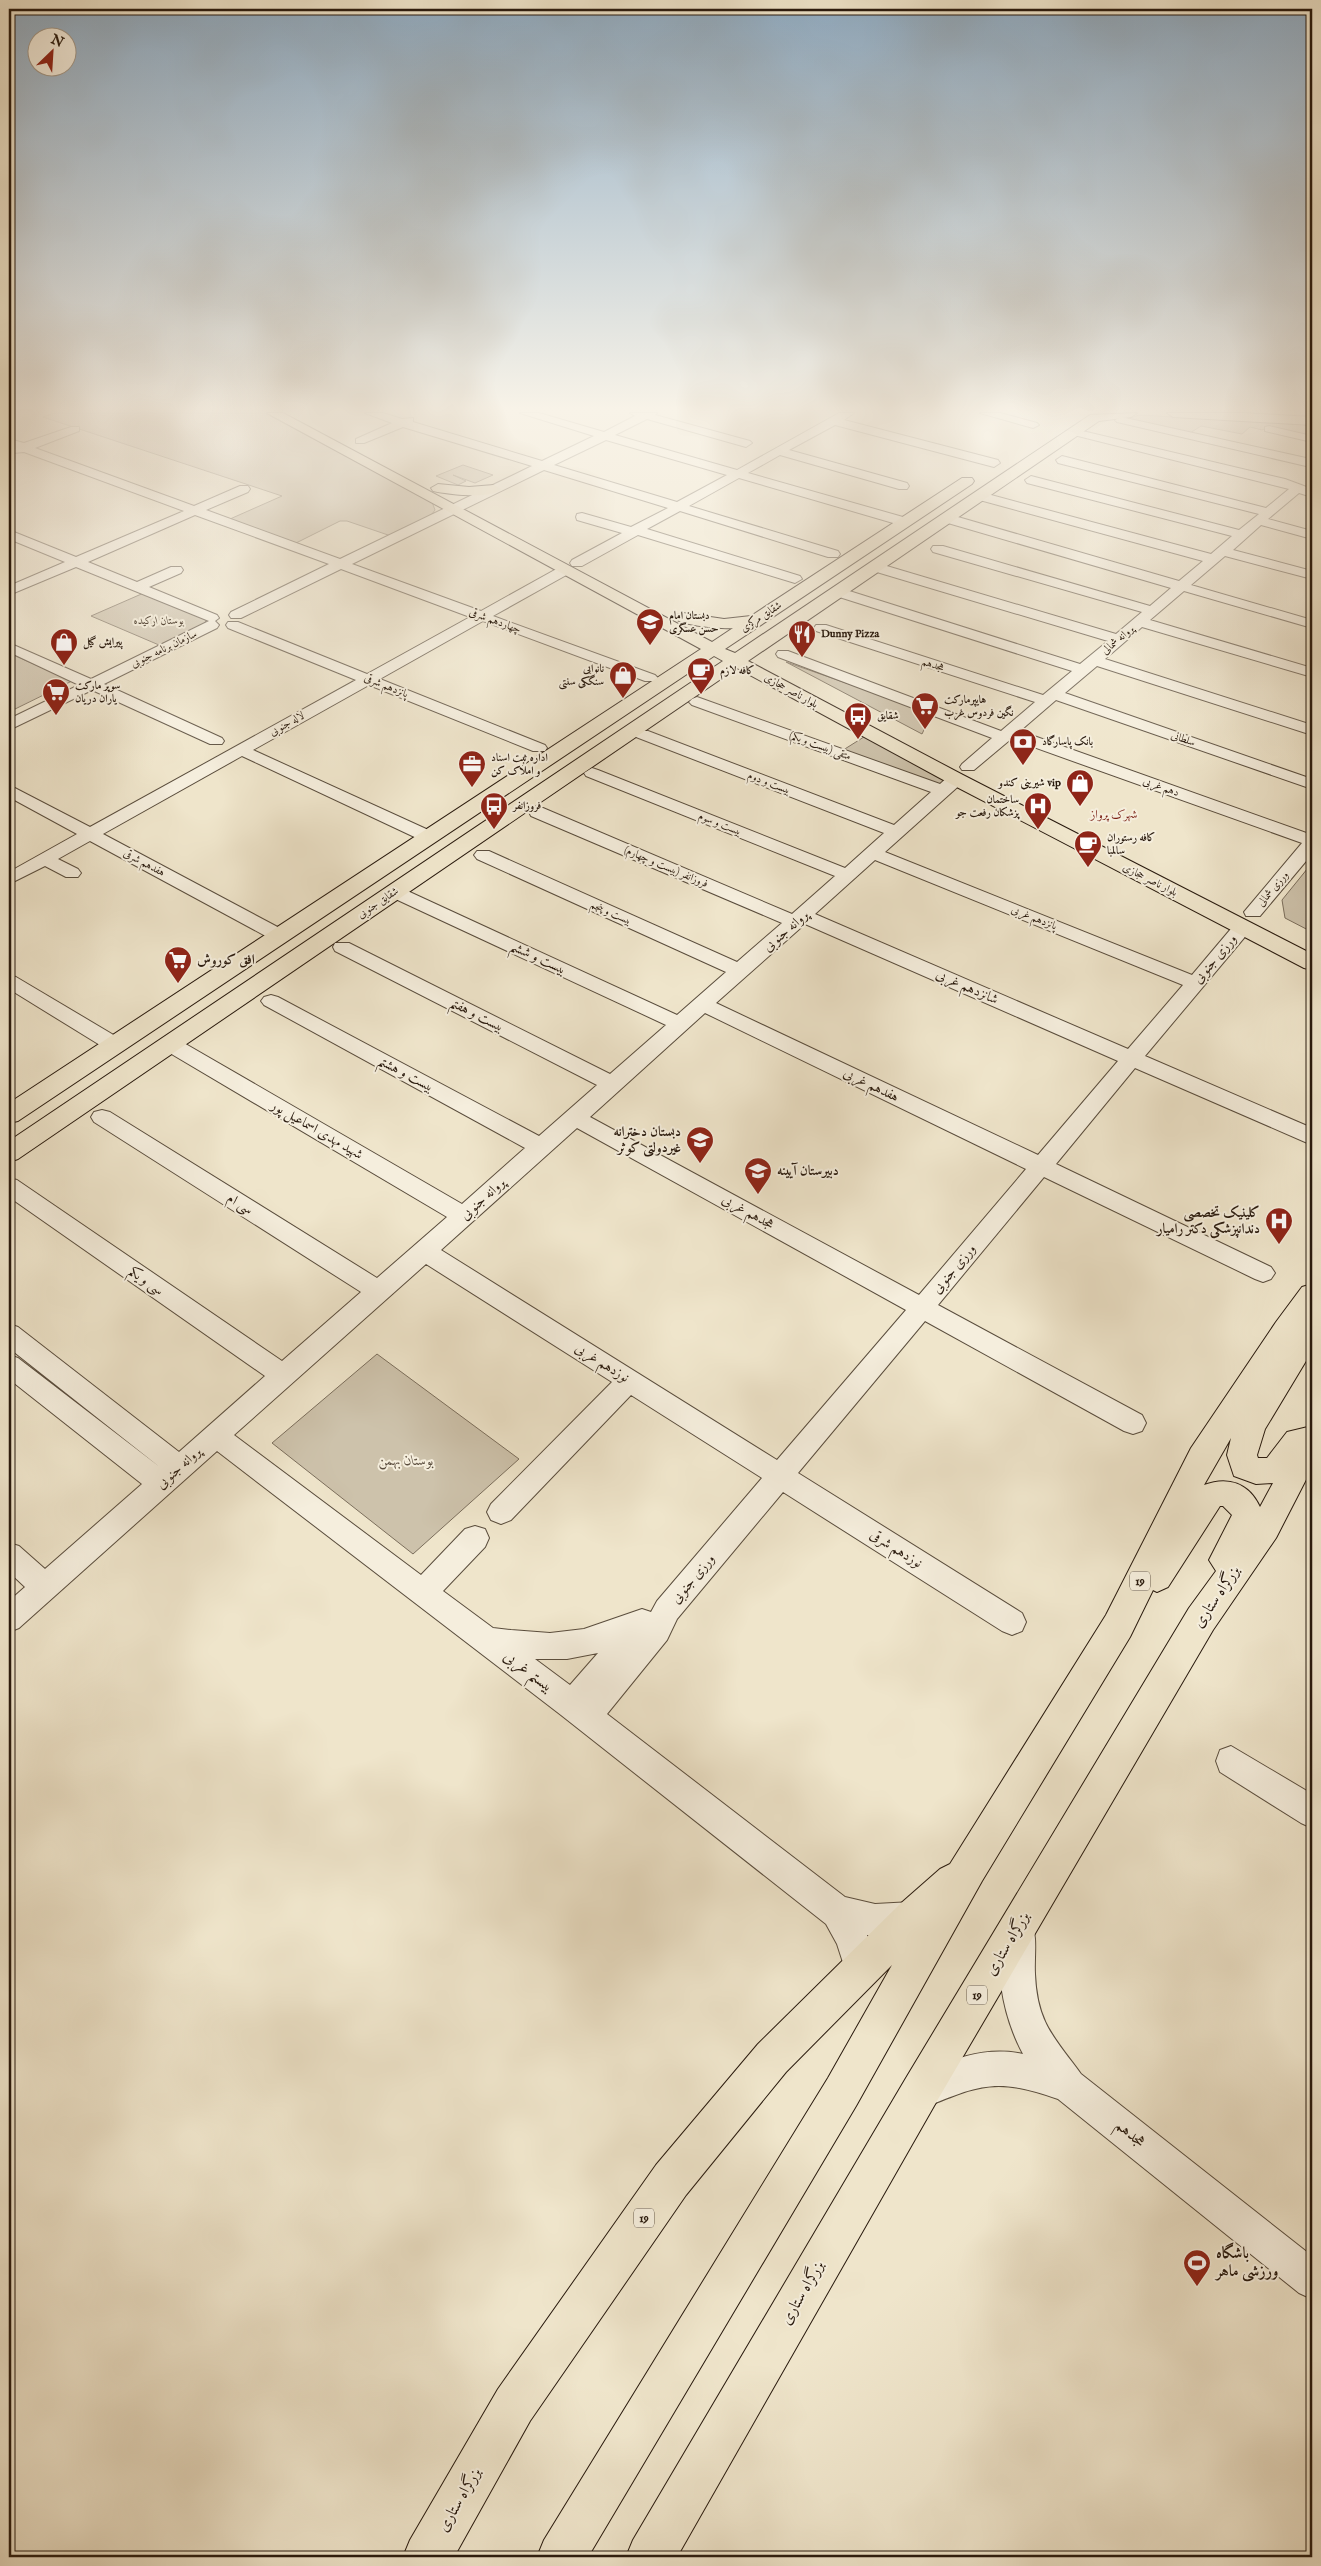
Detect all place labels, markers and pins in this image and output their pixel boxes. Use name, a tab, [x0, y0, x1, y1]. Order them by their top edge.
school or university icon: دبستان امام حسن عسگری	[635, 607, 665, 646]
place label: دبستان امام حسن عسگری	[669, 609, 719, 636]
restaurant icon: Dunny Pizza	[787, 619, 817, 658]
shop icon: پیرایش گیل	[49, 627, 79, 666]
place label: Dunny Pizza	[821, 627, 879, 641]
place label: پیرایش گیل	[83, 635, 123, 650]
cafe icon: کافه لازم	[686, 656, 716, 695]
shop icon: نانوایی سنگکی سنتی	[608, 660, 638, 699]
place label: نانوایی سنگکی سنتی	[559, 662, 604, 690]
place label: کافه لازم	[720, 664, 755, 680]
supermarket icon: سوپر مارکت یاران دریان	[41, 677, 71, 716]
place label: سوپر مارکت یاران دریان	[75, 679, 120, 706]
supermarket icon: هایپرمارکت نگین فردوس غرب	[910, 691, 940, 730]
place label: هایپرمارکت نگین فردوس غرب	[944, 693, 1014, 721]
bus stop icon: شقایق	[843, 701, 873, 740]
place label: شقایق	[877, 709, 899, 723]
bank icon: بانک پاسارگاد	[1008, 727, 1038, 766]
place label: بانک پاسارگاد	[1042, 734, 1093, 750]
office icon: اداره ثبت اسناد و املاک کن	[457, 749, 487, 788]
place label: اداره ثبت اسناد و املاک کن	[491, 751, 548, 778]
shop icon: شیرینی کندو vip	[1065, 768, 1095, 807]
place label: شیرینی کندو vip	[998, 776, 1061, 790]
bus stop icon: فروزانفر	[479, 791, 509, 830]
hospital icon: ساختمان پزشكان رفعت جو	[1023, 791, 1053, 830]
place label: ساختمان پزشكان رفعت جو	[955, 793, 1020, 820]
place label: فروزانفر	[512, 799, 541, 813]
cafe icon: کافه رستوران سالمبا	[1073, 829, 1103, 868]
place label: کافه رستوران سالمبا	[1107, 831, 1156, 858]
supermarket icon: افق کوروش	[163, 945, 193, 984]
place label: افق کوروش	[197, 951, 255, 969]
place label: دبستان دخترانه غیردولتی کوثر	[614, 1123, 682, 1157]
school or university icon: دبستان دخترانه غیردولتی کوثر	[685, 1125, 715, 1164]
school or university icon: دبیرستان آیینه	[743, 1156, 773, 1195]
place label: دبیرستان آیینه	[777, 1162, 839, 1180]
place label: کلینیک تخصصی دندانپزشکی دکتر رامیار	[1155, 1204, 1260, 1239]
hospital icon: کلینیک تخصصی دندانپزشکی دکتر رامیار	[1264, 1206, 1294, 1245]
place label: باشگاه ورزشی ماهر	[1214, 2242, 1278, 2282]
sports icon: باشگاه ورزشی ماهر	[1182, 2248, 1212, 2287]

